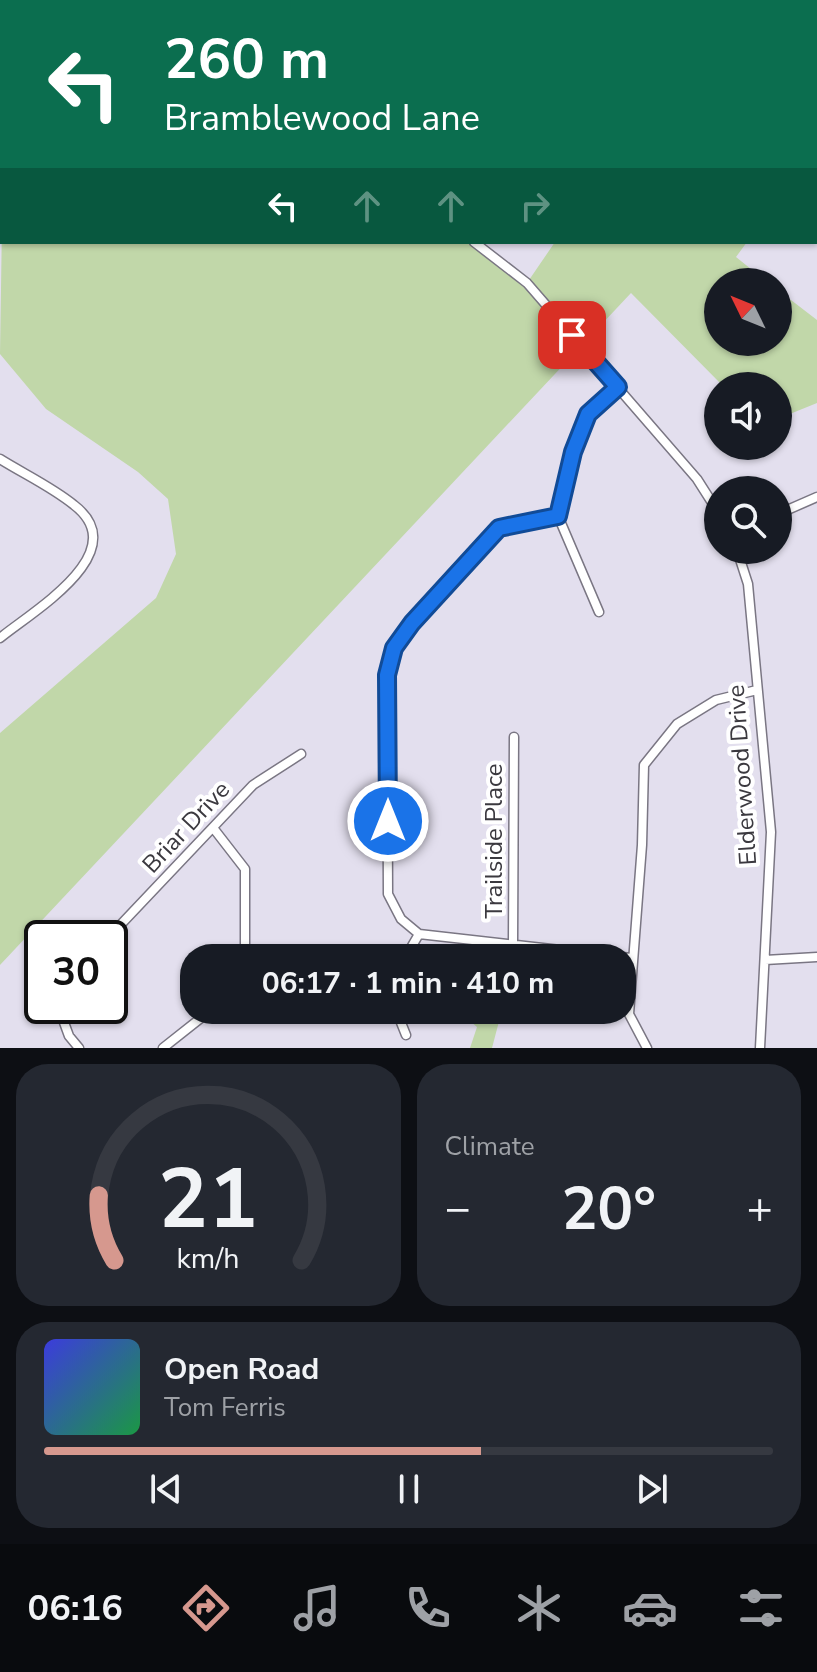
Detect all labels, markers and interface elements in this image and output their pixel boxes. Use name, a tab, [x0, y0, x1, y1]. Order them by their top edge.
text: 260 m	[164, 21, 329, 98]
icon: left	[32, 32, 136, 136]
text: Bramblewood Lane	[164, 94, 480, 143]
icon: left	[261, 184, 305, 228]
icon: ahead	[345, 184, 389, 228]
icon: ahead	[429, 184, 473, 228]
icon: right	[513, 184, 557, 228]
north arrow	[704, 268, 792, 356]
map controls	[704, 268, 792, 564]
pin	[538, 301, 606, 369]
icon: arrive	[550, 313, 594, 357]
button: sound	[704, 372, 792, 460]
button: search	[704, 476, 792, 564]
street label: Elderwood Drive	[720, 684, 764, 866]
street label: Trailside Place	[478, 763, 510, 919]
street label: Briar Drive	[135, 774, 237, 880]
position arrow	[346, 779, 430, 863]
speed limit sign: 30	[24, 920, 128, 1024]
text: 06:17 · 1 min · 410 m	[262, 963, 554, 1004]
text: Climate	[445, 1129, 535, 1164]
text: 21	[158, 1143, 258, 1256]
text: 20°	[561, 1168, 656, 1250]
text: −	[445, 1179, 471, 1239]
text: +	[747, 1179, 773, 1239]
text: km/h	[177, 1239, 240, 1278]
text: Open Road	[164, 1349, 319, 1390]
text: Tom Ferris	[164, 1390, 286, 1425]
icon: previous	[144, 1467, 188, 1511]
icon: pause	[387, 1467, 431, 1511]
icon: next	[630, 1467, 674, 1511]
icon: directions	[178, 1580, 234, 1636]
icon: music	[289, 1580, 345, 1636]
icon: phone	[400, 1580, 456, 1636]
icon: climate	[511, 1580, 567, 1636]
icon: car	[622, 1580, 678, 1636]
icon: filters	[733, 1580, 789, 1636]
text: 06:16	[28, 1584, 123, 1633]

